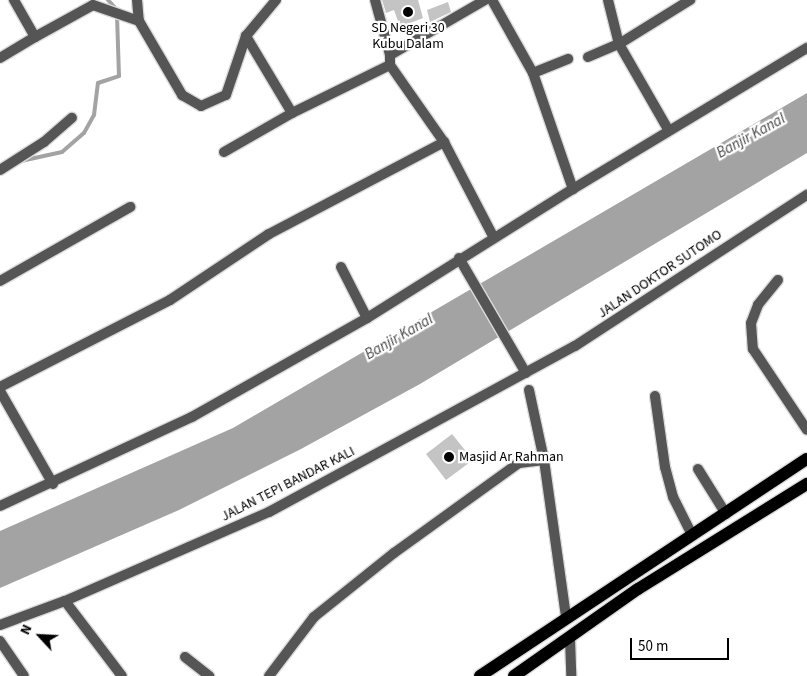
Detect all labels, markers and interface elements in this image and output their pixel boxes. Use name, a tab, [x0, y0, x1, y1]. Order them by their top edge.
marker: SD Negeri 30 Kubu Dalam	[402, 6, 414, 18]
place label: SD Negeri 30 Kubu Dalam	[371, 20, 445, 52]
water label: Banjir Kanal	[714, 110, 788, 162]
street label: JALAN DOKTOR SUTOMO	[595, 226, 725, 322]
water label: Banjir Kanal	[362, 310, 436, 364]
street label: JALAN TEPI BANDAR KALI	[218, 443, 358, 525]
place label: Masjid Ar Rahman	[459, 449, 564, 465]
marker: Masjid Ar Rahman	[443, 451, 455, 463]
north arrow	[15, 611, 65, 661]
text: N	[15, 621, 37, 638]
scale bar	[632, 628, 731, 660]
text: 50 m	[638, 636, 668, 657]

